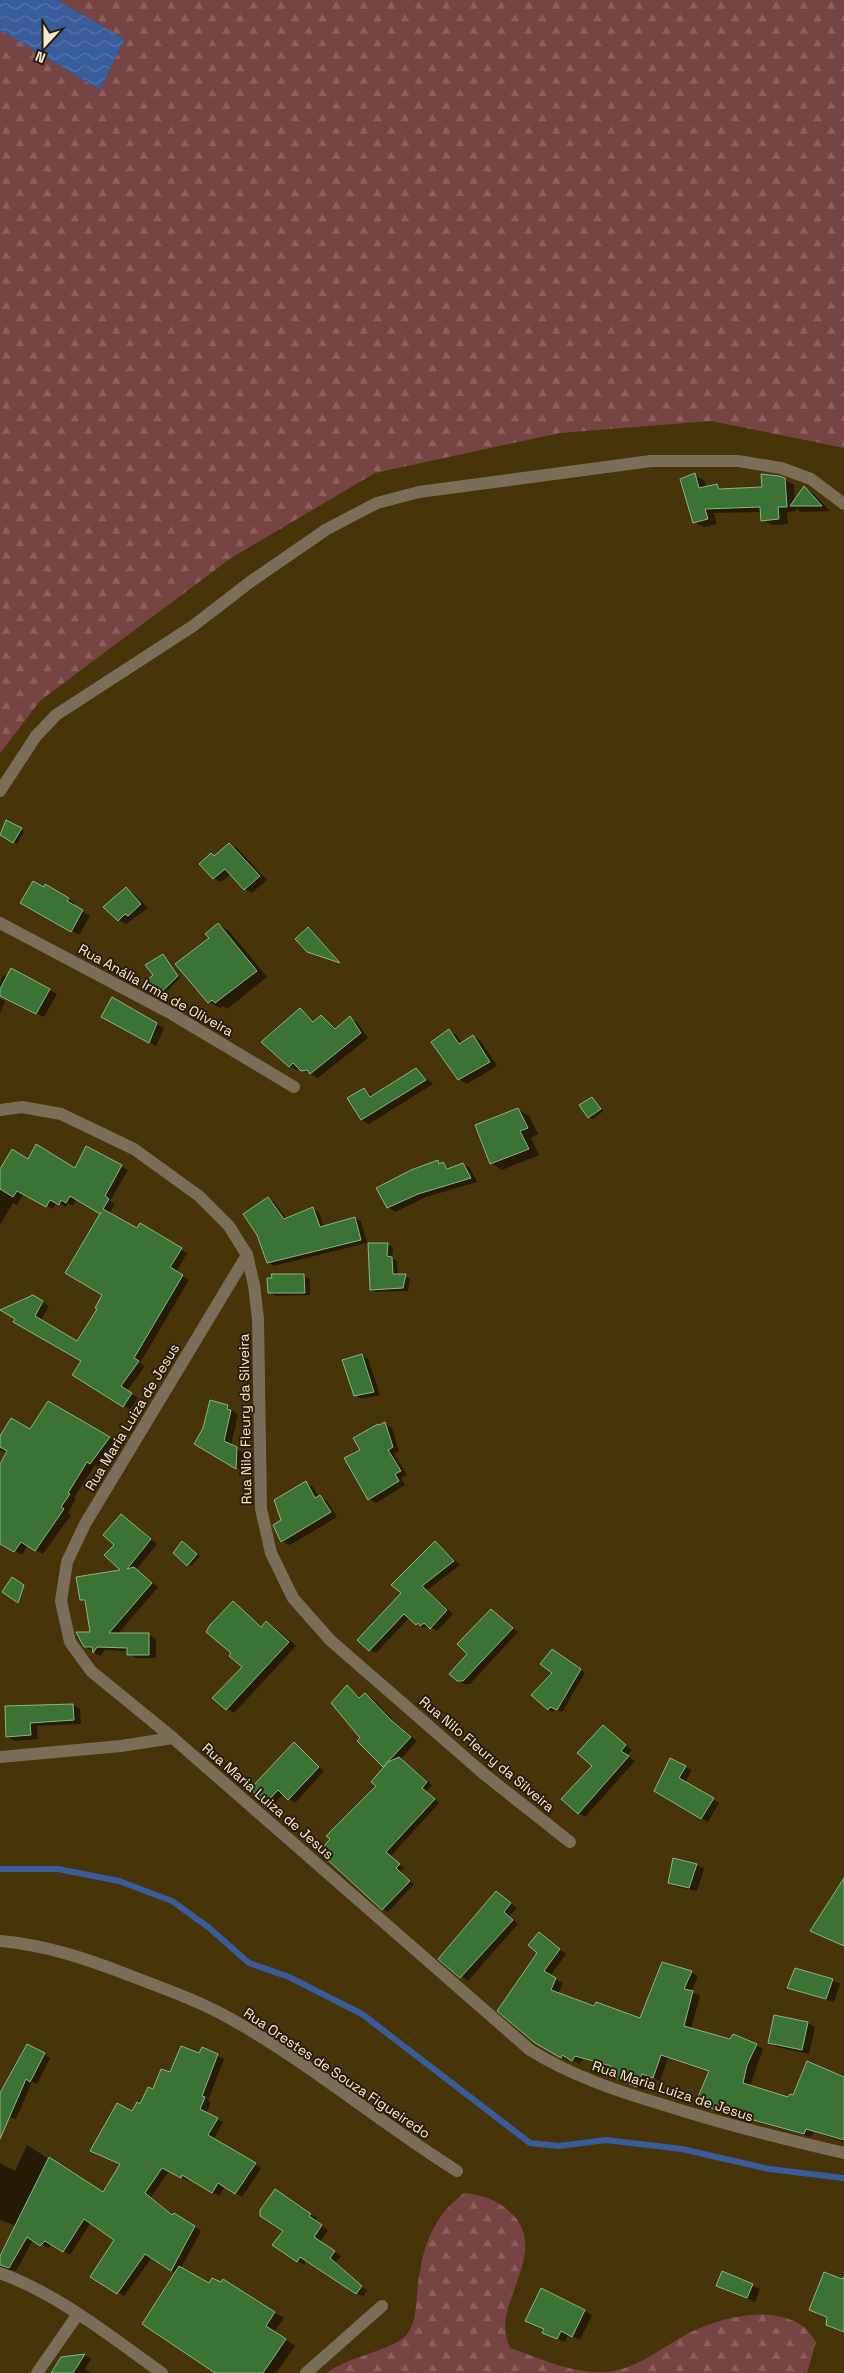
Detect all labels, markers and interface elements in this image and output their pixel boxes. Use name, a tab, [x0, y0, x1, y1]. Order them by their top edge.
north arrow	[20, 20, 70, 70]
text: N	[33, 47, 48, 67]
street label: Rua Anália Irma de Oliveira	[75, 940, 237, 1040]
street label: Rua Nilo Fleury da Silveira	[235, 1333, 255, 1505]
street label: Rua Maria Luiza de Jesus	[81, 1340, 183, 1494]
street label: Rua Nilo Fleury da Silveira	[416, 1692, 558, 1816]
street label: Rua Maria Luiza de Jesus	[199, 1739, 337, 1863]
street label: Rua Orestes de Souza Figueiredo	[240, 2004, 434, 2142]
street label: Rua Maria Luiza de Jesus	[590, 2056, 756, 2126]

